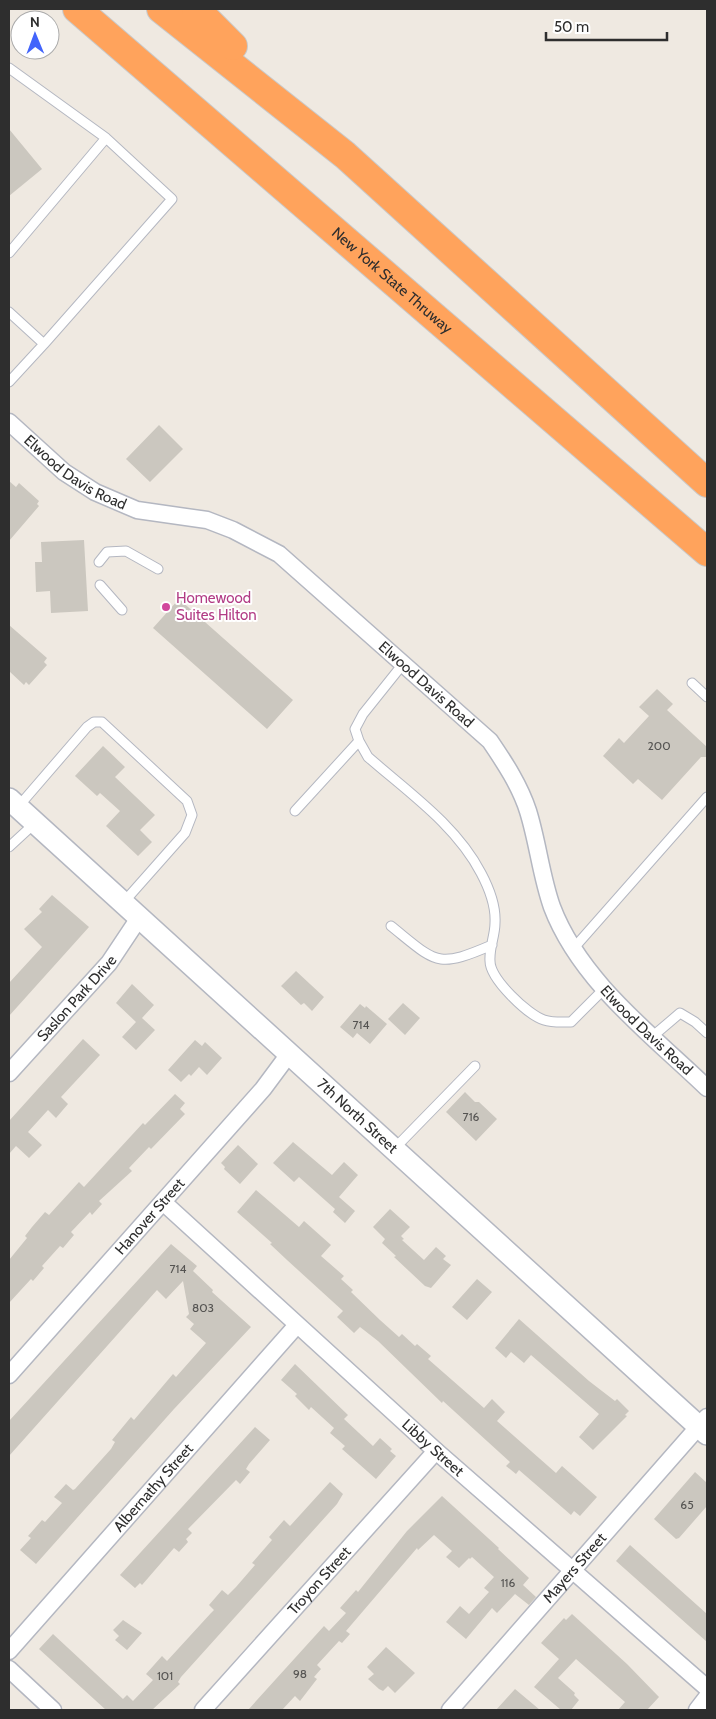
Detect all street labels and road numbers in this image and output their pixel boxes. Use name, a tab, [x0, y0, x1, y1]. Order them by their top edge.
street label: New York State Thruway	[328, 224, 456, 338]
street label: Elwood Davis Road	[20, 431, 129, 513]
street label: Elwood Davis Road	[375, 637, 477, 731]
street label: Saslon Park Drive	[33, 952, 121, 1045]
street label: Elwood Davis Road	[596, 982, 696, 1079]
street label: 7th North Street	[313, 1075, 401, 1157]
street label: Hanover Street	[111, 1175, 188, 1258]
street label: Libby Street	[398, 1415, 467, 1480]
street label: Albernathy Street	[110, 1440, 197, 1535]
street label: Mayers Street	[539, 1529, 610, 1607]
street label: Troyon Street	[284, 1543, 355, 1618]

